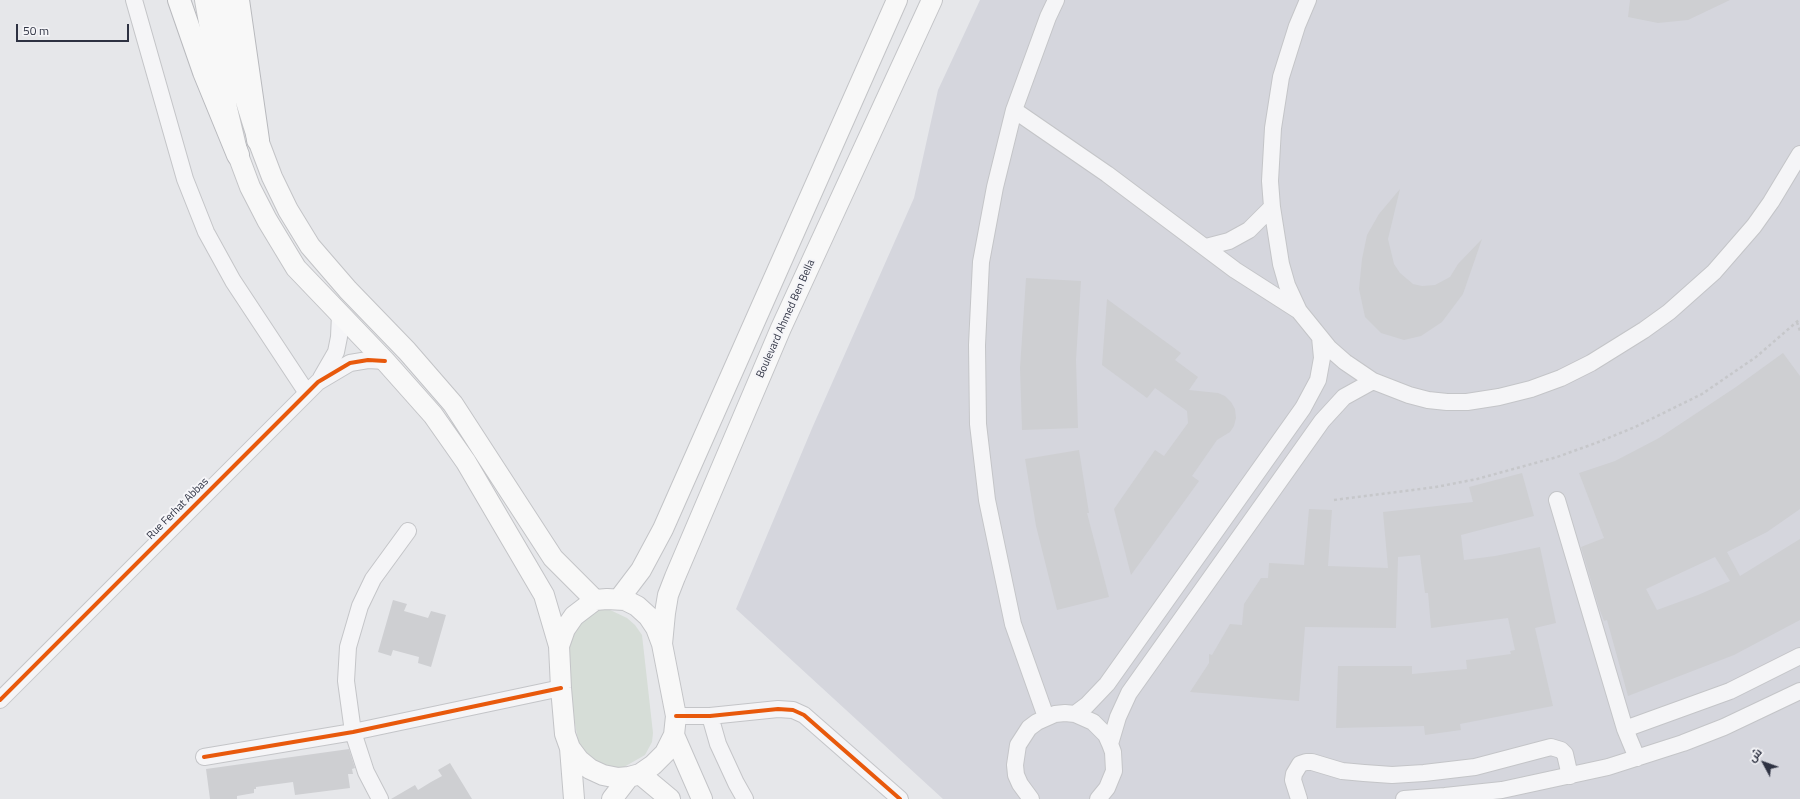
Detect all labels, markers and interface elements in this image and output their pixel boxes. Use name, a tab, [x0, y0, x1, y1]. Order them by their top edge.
scale bar	[18, 16, 131, 42]
text: 50 m	[23, 21, 49, 40]
street label: Boulevard Ahmed Ben Bella	[754, 258, 818, 380]
street label: Rue Ferhat Abbas	[144, 475, 212, 543]
north arrow	[1744, 743, 1784, 783]
text: ش	[1744, 745, 1766, 766]

